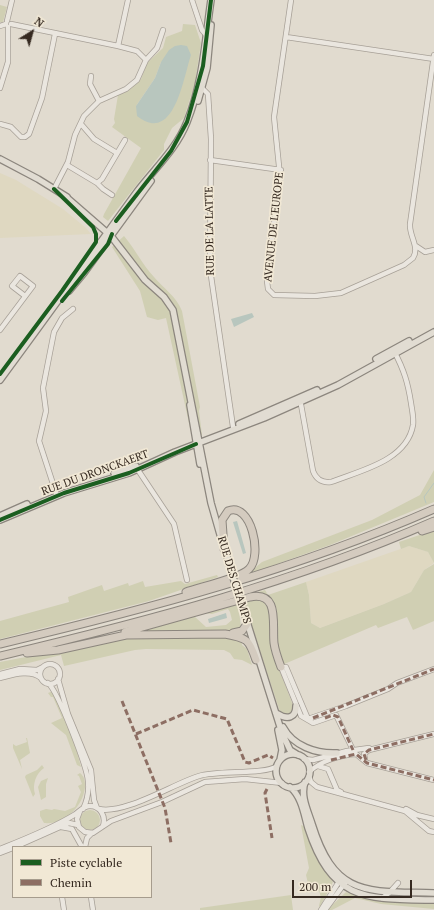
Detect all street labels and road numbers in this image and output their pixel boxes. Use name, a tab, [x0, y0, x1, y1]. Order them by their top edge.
street label: AVENUE DE L'EUROPE	[262, 171, 286, 283]
street label: RUE DE LA LATTE	[203, 186, 217, 276]
street label: RUE DU DRONCKAERT	[40, 447, 150, 499]
street label: RUE DES CHAMPS	[214, 535, 254, 625]

